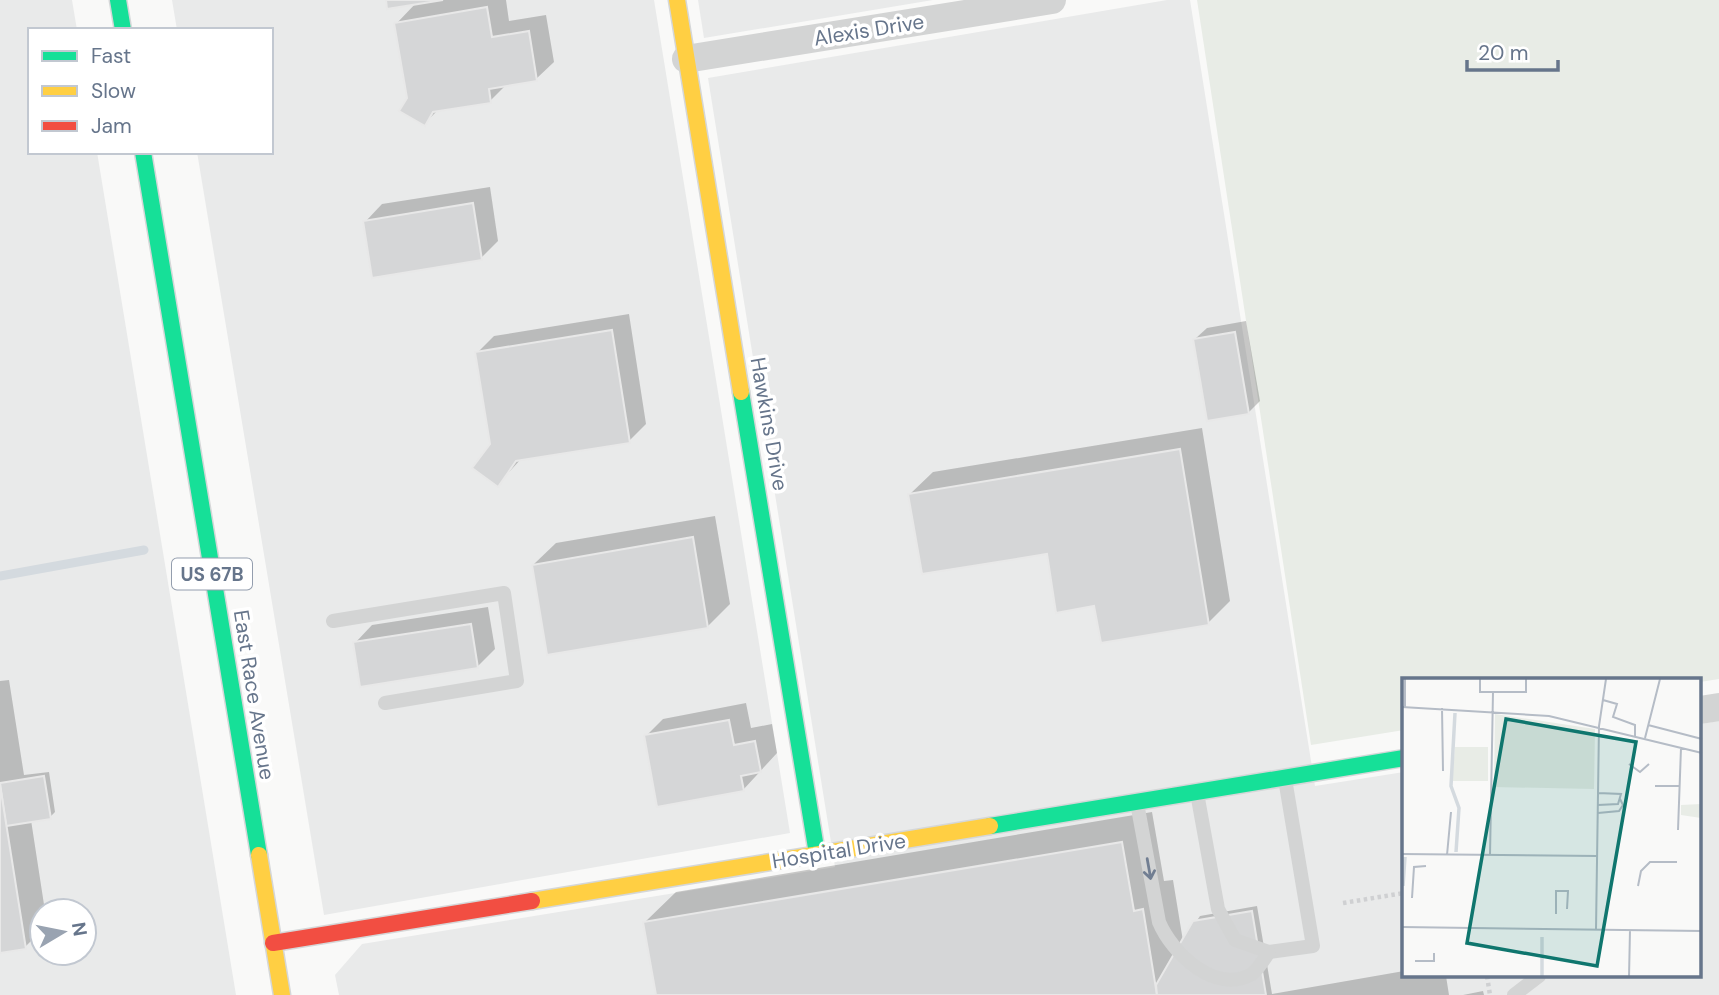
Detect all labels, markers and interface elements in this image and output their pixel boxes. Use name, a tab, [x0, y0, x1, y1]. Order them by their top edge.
street label: Alexis Drive	[812, 7, 926, 53]
legend	[28, 28, 273, 154]
scale bar	[1467, 28, 1558, 72]
text: 20 m	[1478, 39, 1529, 67]
text: Fast	[91, 42, 131, 70]
text: Slow	[91, 77, 136, 105]
text: Jam	[91, 112, 132, 140]
street label: Hawkins Drive	[743, 355, 795, 493]
road number: US 67B	[172, 558, 252, 590]
street label: East Race Avenue	[227, 608, 281, 782]
inset map	[1402, 678, 1702, 978]
street label: Hospital Drive	[770, 827, 908, 875]
one-way arrow	[1143, 857, 1156, 880]
north arrow	[28, 897, 98, 967]
text: N	[66, 920, 93, 938]

